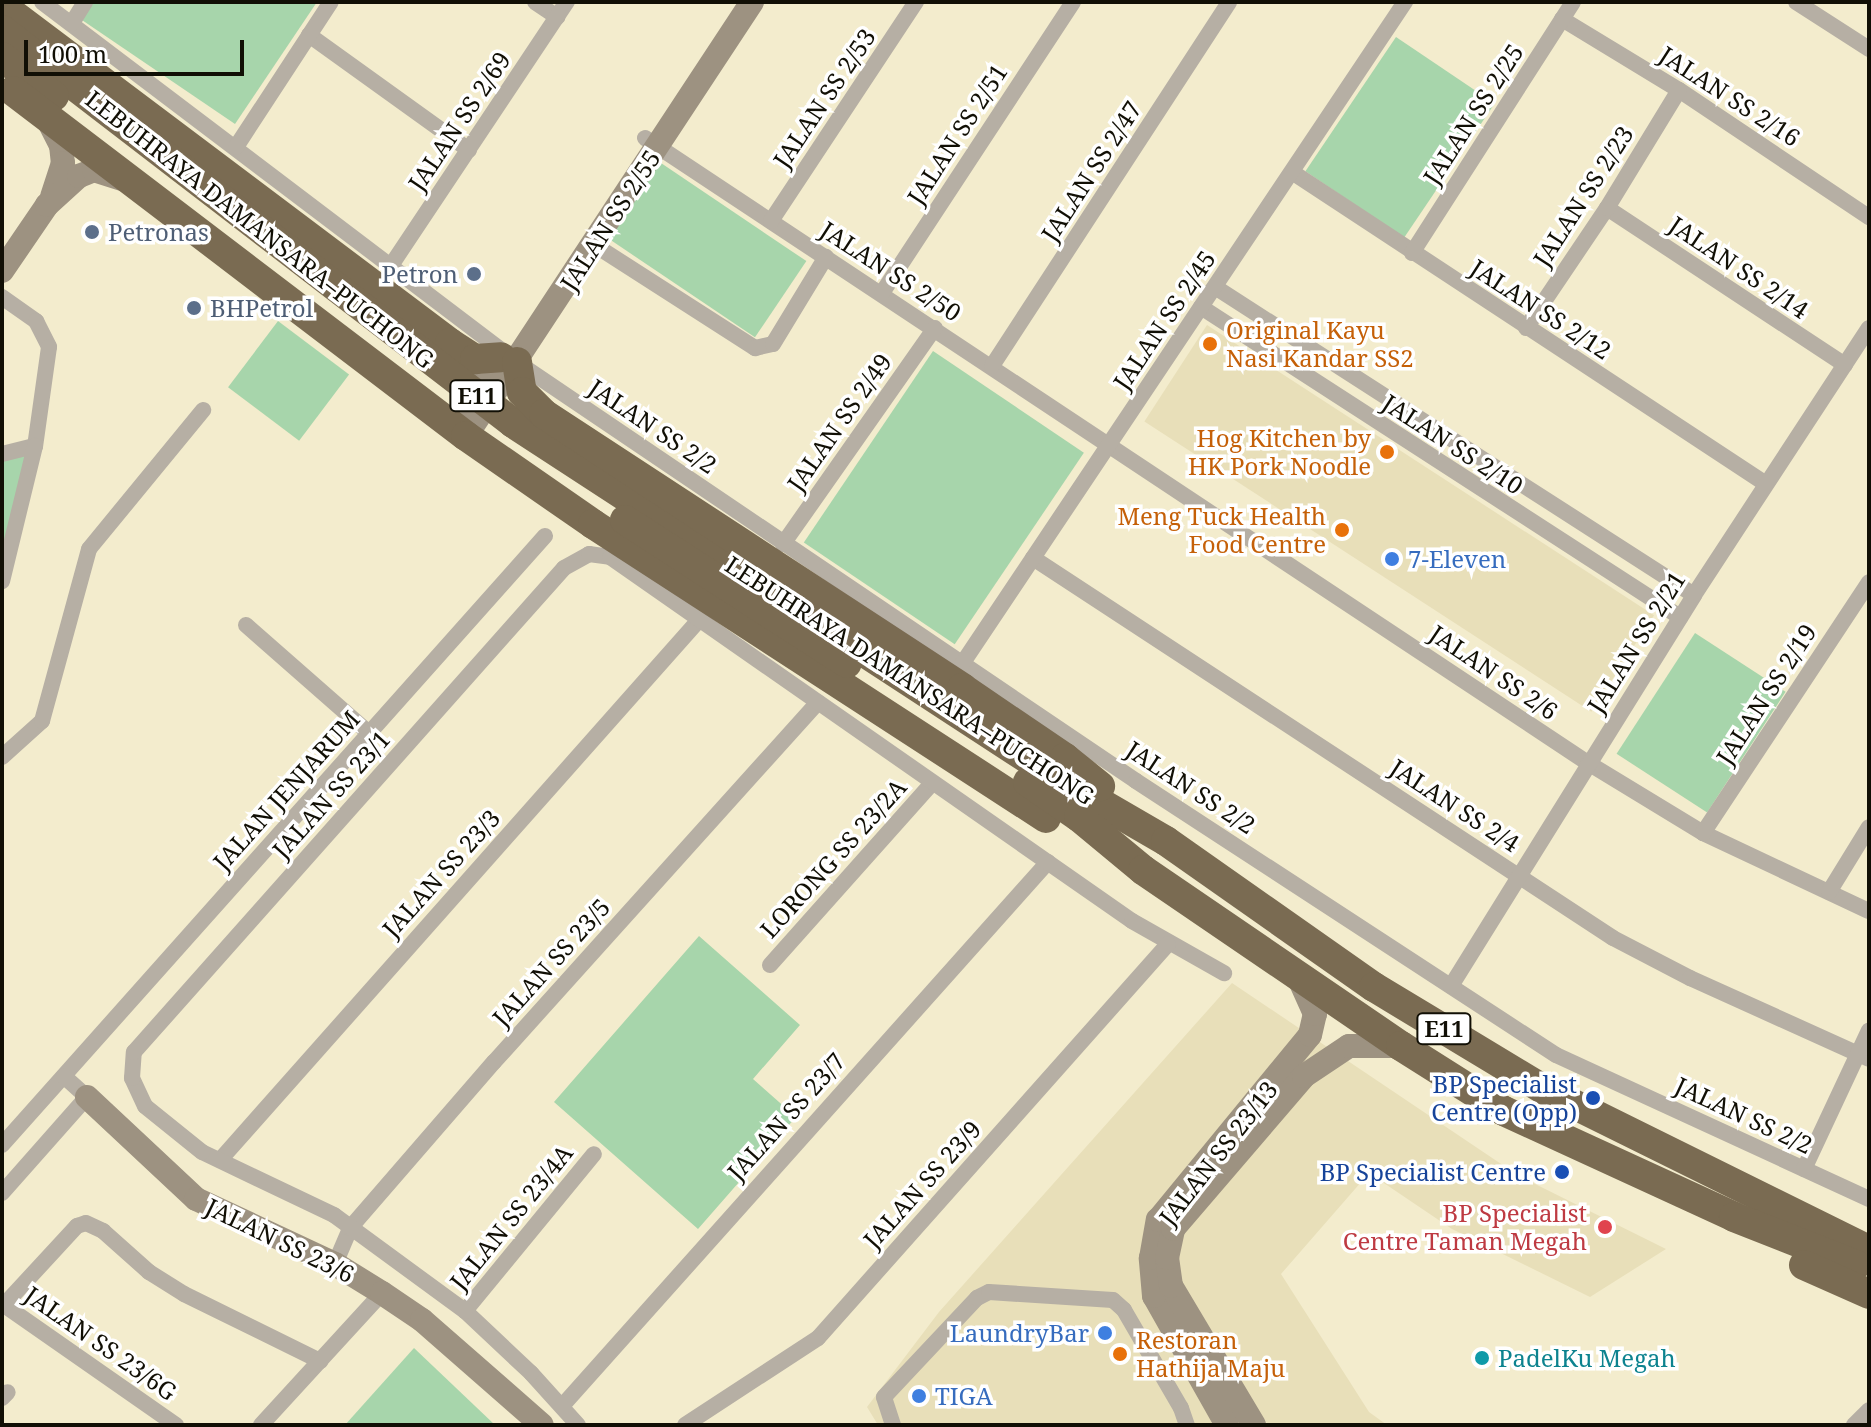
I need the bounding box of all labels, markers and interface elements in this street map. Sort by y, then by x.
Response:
street label: JALAN SS 2/53 [767,23,881,173]
scale bar [28,24,248,74]
text: 100 m [38,37,107,70]
street label: JALAN SS 2/25 [1417,38,1529,190]
street label: JALAN SS 2/16 [1654,40,1806,152]
street label: JALAN SS 2/69 [402,46,516,196]
street label: JALAN SS 2/51 [901,58,1013,210]
street label: LEBUHRAYA DAMANSARA–PUCHONG [80,84,440,374]
street label: JALAN SS 2/47 [1035,95,1147,247]
street label: JALAN SS 2/23 [1527,120,1639,272]
street label: JALAN SS 2/55 [554,144,666,296]
street label: JALAN SS 2/14 [1664,210,1814,324]
street label: JALAN SS 2/50 [815,215,967,327]
place label: Petronas [108,218,209,246]
marker: Petronas [83,223,101,241]
street label: JALAN SS 2/45 [1107,245,1221,395]
street label: JALAN SS 2/12 [1465,253,1617,365]
place label: Petron [382,260,458,288]
marker: Petron [465,265,483,283]
place label: BHPetrol [210,294,313,322]
marker: BHPetrol [185,299,203,317]
place label: Original Kayu Nasi Kandar SS2 [1226,316,1414,372]
marker: Original Kayu Nasi Kandar SS2 [1201,335,1219,353]
street label: JALAN SS 2/49 [781,348,897,496]
street label: JALAN SS 2/2 [584,373,722,479]
road number: E11 [449,378,505,414]
street label: JALAN SS 2/10 [1377,388,1529,500]
place label: Hog Kitchen by HK Pork Noodle [1188,424,1371,480]
marker: Hog Kitchen by HK Pork Noodle [1378,443,1396,461]
place label: Meng Tuck Health Food Centre [1117,502,1326,558]
marker: Meng Tuck Health Food Centre [1333,521,1351,539]
place label: 7-Eleven [1408,545,1506,573]
street label: LEBUHRAYA DAMANSARA–PUCHONG [720,550,1100,810]
marker: 7-Eleven [1383,550,1401,568]
street label: JALAN SS 2/21 [1581,566,1691,718]
street label: JALAN SS 2/19 [1710,618,1822,770]
street label: JALAN SS 2/6 [1425,619,1563,725]
street label: JALAN JENJARUM [207,704,365,876]
street label: JALAN SS 23/1 [266,724,396,864]
street label: JALAN SS 2/2 [1121,735,1261,839]
street label: JALAN SS 2/4 [1385,753,1525,857]
street label: LORONG SS 23/2A [754,773,912,943]
street label: JALAN SS 23/3 [376,803,506,943]
street label: JALAN SS 23/5 [486,892,616,1032]
road number: E11 [1416,1011,1472,1047]
street label: JALAN SS 23/7 [721,1046,851,1186]
place label: BP Specialist Centre (Opp) [1431,1070,1577,1126]
street label: JALAN SS 2/2 [1671,1071,1817,1159]
street label: JALAN SS 23/13 [1153,1075,1283,1231]
marker: BP Specialist Centre (Opp) [1584,1089,1602,1107]
street label: JALAN SS 23/9 [857,1114,987,1254]
street label: JALAN SS 23/4A [444,1139,578,1295]
place label: BP Specialist Centre [1320,1158,1546,1186]
marker: BP Specialist Centre [1553,1163,1571,1181]
street label: JALAN SS 23/6 [201,1192,359,1288]
place label: BP Specialist Centre Taman Megah [1343,1199,1587,1255]
marker: BP Specialist Centre Taman Megah [1594,1216,1616,1238]
street label: JALAN SS 23/6G [20,1280,182,1406]
place label: LaundryBar [950,1319,1089,1347]
marker: LaundryBar [1096,1324,1114,1342]
place label: Restoran Hathija Maju [1136,1326,1285,1382]
place label: PadelKu Megah [1498,1344,1676,1372]
marker: Restoran Hathija Maju [1111,1345,1129,1363]
marker: PadelKu Megah [1473,1349,1491,1367]
place label: TIGA [935,1382,993,1410]
marker: TIGA [910,1387,928,1405]

